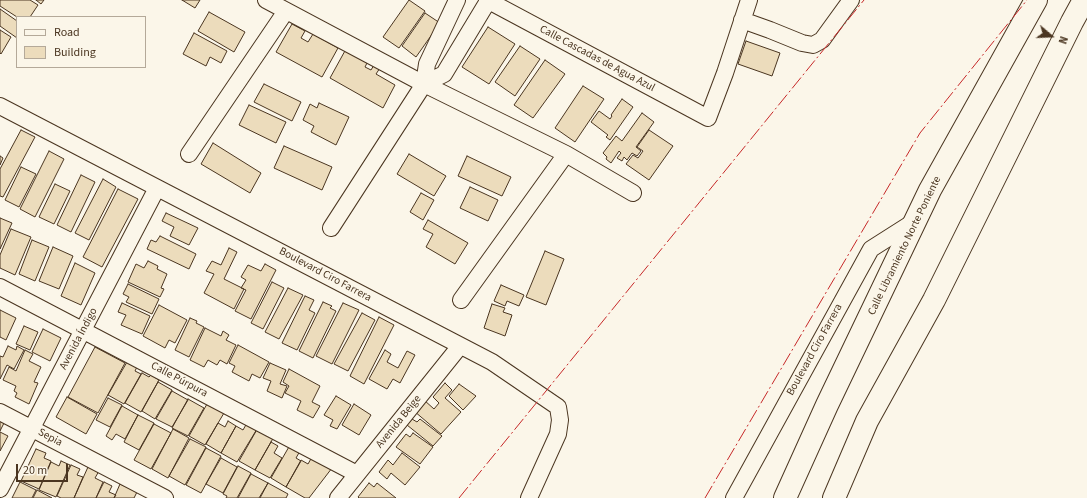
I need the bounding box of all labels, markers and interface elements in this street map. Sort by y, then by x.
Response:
legend [16,16,146,68]
north arrow [1031,16,1071,56]
street label: Calle Cascadas de Agua Azul [537,23,657,95]
text: Road [54,24,80,41]
text: N [1055,34,1071,46]
text: Building [54,44,96,61]
street label: Calle Libramiento Norte Poniente [866,175,944,317]
street label: Boulevard Ciro Farrera [277,245,373,305]
street label: Boulevard Ciro Farrera [784,302,846,398]
street label: Avenida Índigo [57,306,101,372]
street label: Calle Púrpura [148,360,210,400]
street label: Avenida Beige [374,393,424,451]
street label: Sepia [36,426,64,450]
scale bar [18,456,70,482]
text: 20 m [23,462,47,479]

